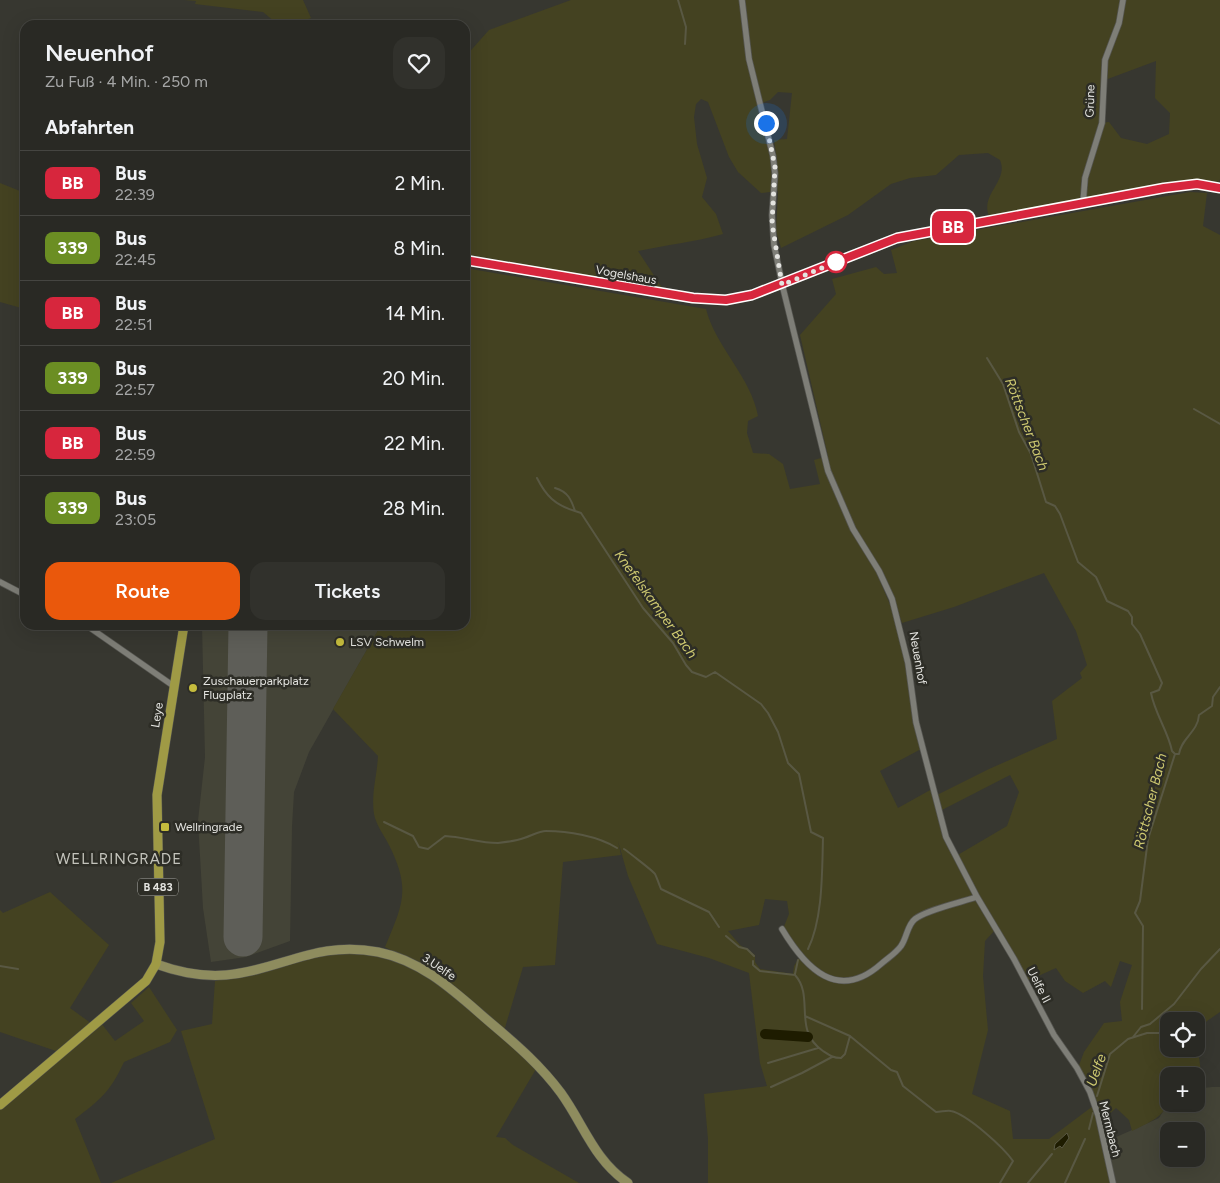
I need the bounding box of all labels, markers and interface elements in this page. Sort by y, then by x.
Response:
button: heart [393,37,445,89]
text: Neuenhof [45,38,154,67]
text: Zu Fuß · 4 Min. · 250 m [45,72,208,91]
street label: Grüne [1082,84,1098,118]
your location [754,111,779,136]
text: Abfahrten [45,116,134,139]
text: Bus [115,162,146,185]
text: BB [61,172,84,194]
text: 2 Min. [395,172,445,195]
text: 22:39 [115,185,155,204]
line badge: BB [930,211,976,243]
text: BB [942,216,964,238]
text: Bus [115,227,146,250]
text: 339 [57,237,88,259]
text: 8 Min. [394,237,445,260]
text: 22:45 [115,250,156,269]
unlabelled marker [825,251,847,273]
street label: Vogelshaus [594,263,658,287]
text: Bus [115,292,146,315]
text: BB [61,302,84,324]
text: 14 Min. [386,302,445,325]
text: 22:51 [115,315,153,334]
text: Bus [115,357,146,380]
text: 339 [57,367,88,389]
text: 20 Min. [382,367,445,390]
water label: Röttscher Bach [1001,375,1052,473]
text: 22:57 [115,380,155,399]
text: Bus [115,422,146,445]
text: BB [61,432,84,454]
text: 22 Min. [384,432,445,455]
text: 22:59 [115,445,155,464]
text: Bus [115,487,146,510]
text: 339 [57,497,88,519]
text: 28 Min. [383,497,445,520]
text: 23:05 [115,510,156,529]
water label: Knefelskamper Bach [611,547,701,662]
button: Route [45,562,240,620]
button: Tickets [250,562,445,620]
street label: Neuenhof [906,630,930,686]
place label: LSV Schwelm [350,635,424,649]
marker: LSV Schwelm [334,636,346,648]
place label: Zuschauerparkplatz Flugplatz [203,674,309,702]
marker: Zuschauerparkplatz Flugplatz [187,682,199,694]
street label: Leye [148,701,166,729]
water label: Röttscher Bach [1130,751,1171,851]
place label: Wellringrade [175,820,243,834]
marker: Wellringrade [159,821,171,833]
district label: WELLRINGRADE [56,850,182,868]
road number: B 483 [138,879,178,896]
street label: 3.Uelfe [419,951,459,984]
street label: Uelfe II [1024,965,1054,1005]
map controls [1160,1012,1205,1167]
button: locate [1160,1012,1205,1057]
water label: Uelfe [1083,1051,1110,1089]
button: + [1160,1067,1205,1112]
street label: Mermbach [1096,1100,1124,1159]
button: − [1160,1122,1205,1167]

